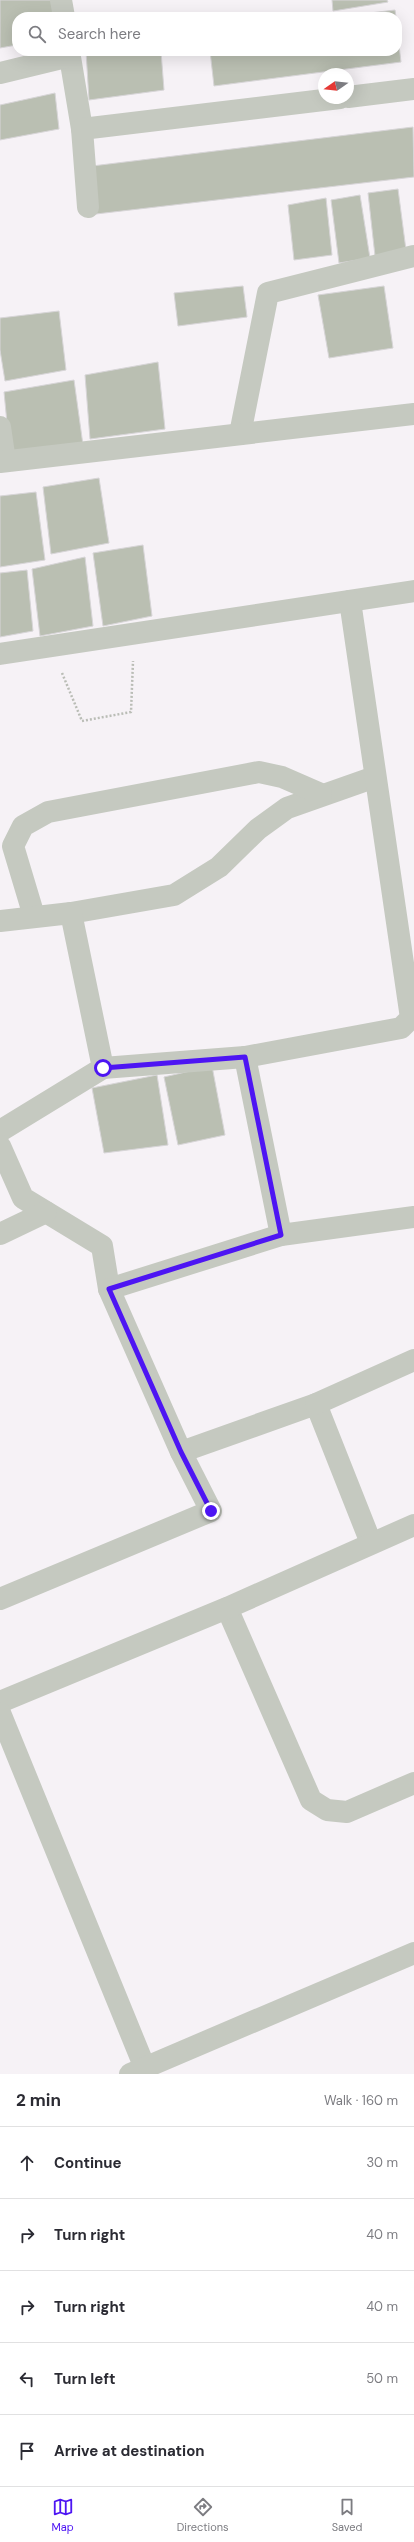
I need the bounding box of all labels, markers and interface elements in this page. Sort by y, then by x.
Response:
search box [12,12,402,56]
icon: search [26,23,48,45]
text: Search here [58,24,141,44]
north arrow [318,68,354,104]
route start [94,1059,112,1077]
route end [202,1502,220,1520]
text: 2 min [16,2089,61,2111]
text: Walk · 160 m [324,2092,398,2109]
icon: ahead [16,2152,38,2174]
text: Continue [54,2153,122,2173]
text: 30 m [366,2154,398,2171]
icon: right [16,2224,38,2246]
text: Turn right [54,2225,125,2245]
text: 40 m [366,2226,398,2243]
icon: right [16,2296,38,2318]
text: Turn right [54,2297,125,2317]
text: 40 m [366,2298,398,2315]
icon: left [16,2368,38,2390]
text: Turn left [54,2369,115,2389]
text: 50 m [366,2370,398,2387]
icon: arrive [16,2440,38,2462]
text: Arrive at destination [54,2441,205,2461]
tab: Map [52,2496,74,2534]
tab: Directions [177,2496,229,2534]
tab: Saved [332,2496,362,2534]

